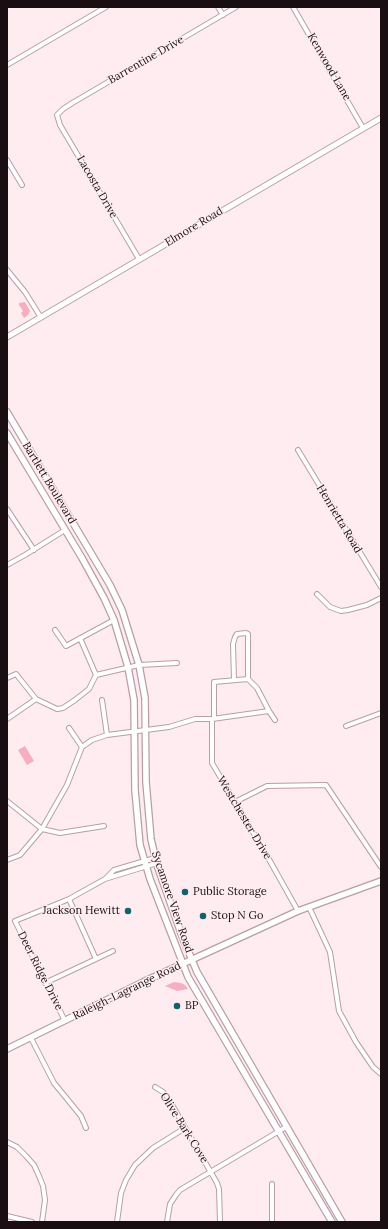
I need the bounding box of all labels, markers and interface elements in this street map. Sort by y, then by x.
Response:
street label: Kenwood Lane [304,31,354,103]
street label: Barrentine Drive [106,33,186,87]
street label: Lacosta Drive [74,153,120,221]
street label: Elmore Road [163,205,225,249]
street label: Bartlett Boulevard [19,440,79,526]
street label: Henrietta Road [313,482,365,556]
street label: Westchester Drive [214,774,274,862]
street label: Sycamore View Road [148,850,196,954]
place label: Public Storage [193,885,267,899]
marker: Public Storage [180,887,190,897]
place label: Jackson Hewitt [43,904,120,918]
marker: Jackson Hewitt [123,906,133,916]
place label: Stop N Go [211,909,263,923]
marker: Stop N Go [198,911,208,921]
street label: Deer Ridge Drive [14,929,66,1013]
street label: Raleigh-Lagrange Road [71,959,183,1023]
place label: BP [185,999,198,1013]
marker: BP [172,1001,182,1011]
street label: Olive Bark Cove [157,1090,211,1166]

